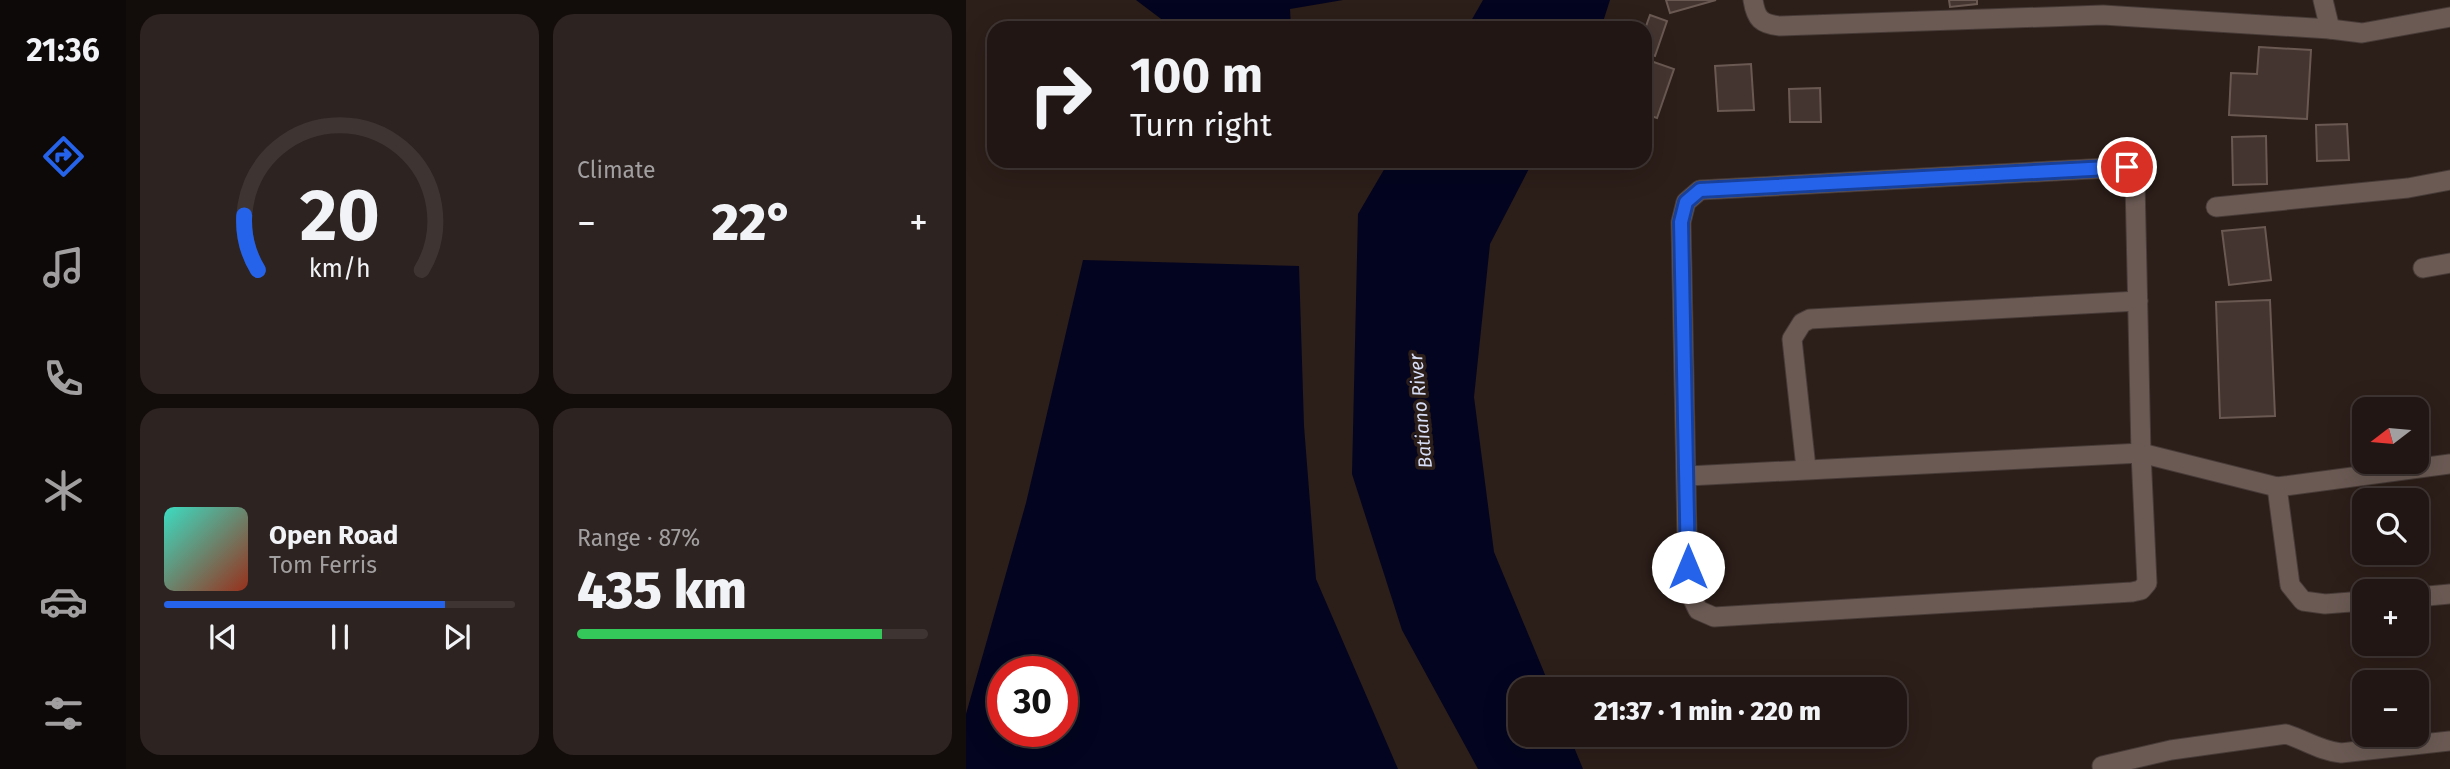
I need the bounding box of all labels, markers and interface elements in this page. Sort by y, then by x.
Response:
text: 21:36 [26,31,100,69]
text: 100 m [1130,46,1263,105]
icon: right [1015,49,1106,140]
text: Turn right [1130,106,1272,144]
icon: directions [39,132,88,181]
pin [2097,137,2157,197]
icon: arrive [2108,148,2146,186]
text: Climate [577,156,656,184]
text: 20 [299,172,380,259]
text: 22° [712,191,793,254]
text: − [577,200,596,246]
text: + [909,200,928,246]
icon: music [39,243,88,292]
text: km/h [309,254,370,284]
water label: Batiano River [1404,352,1437,469]
icon: phone [39,354,88,403]
north arrow [2352,397,2429,474]
map controls [2352,397,2429,747]
icon: climate [39,466,88,515]
button: search [2352,488,2429,565]
text: Open Road [269,520,398,551]
text: Range · 87% [577,524,700,552]
position arrow [1651,530,1725,604]
text: Tom Ferris [269,551,377,579]
text: 435 km [577,559,747,622]
icon: car [39,577,88,626]
button: + [2352,579,2429,656]
icon: previous [204,618,242,656]
icon: pause [321,618,359,656]
icon: next [438,618,476,656]
speed limit sign: 30 [987,656,1078,747]
button: − [2352,670,2429,747]
icon: filters [39,689,88,738]
text: 21:37 · 1 min · 220 m [1594,696,1821,727]

